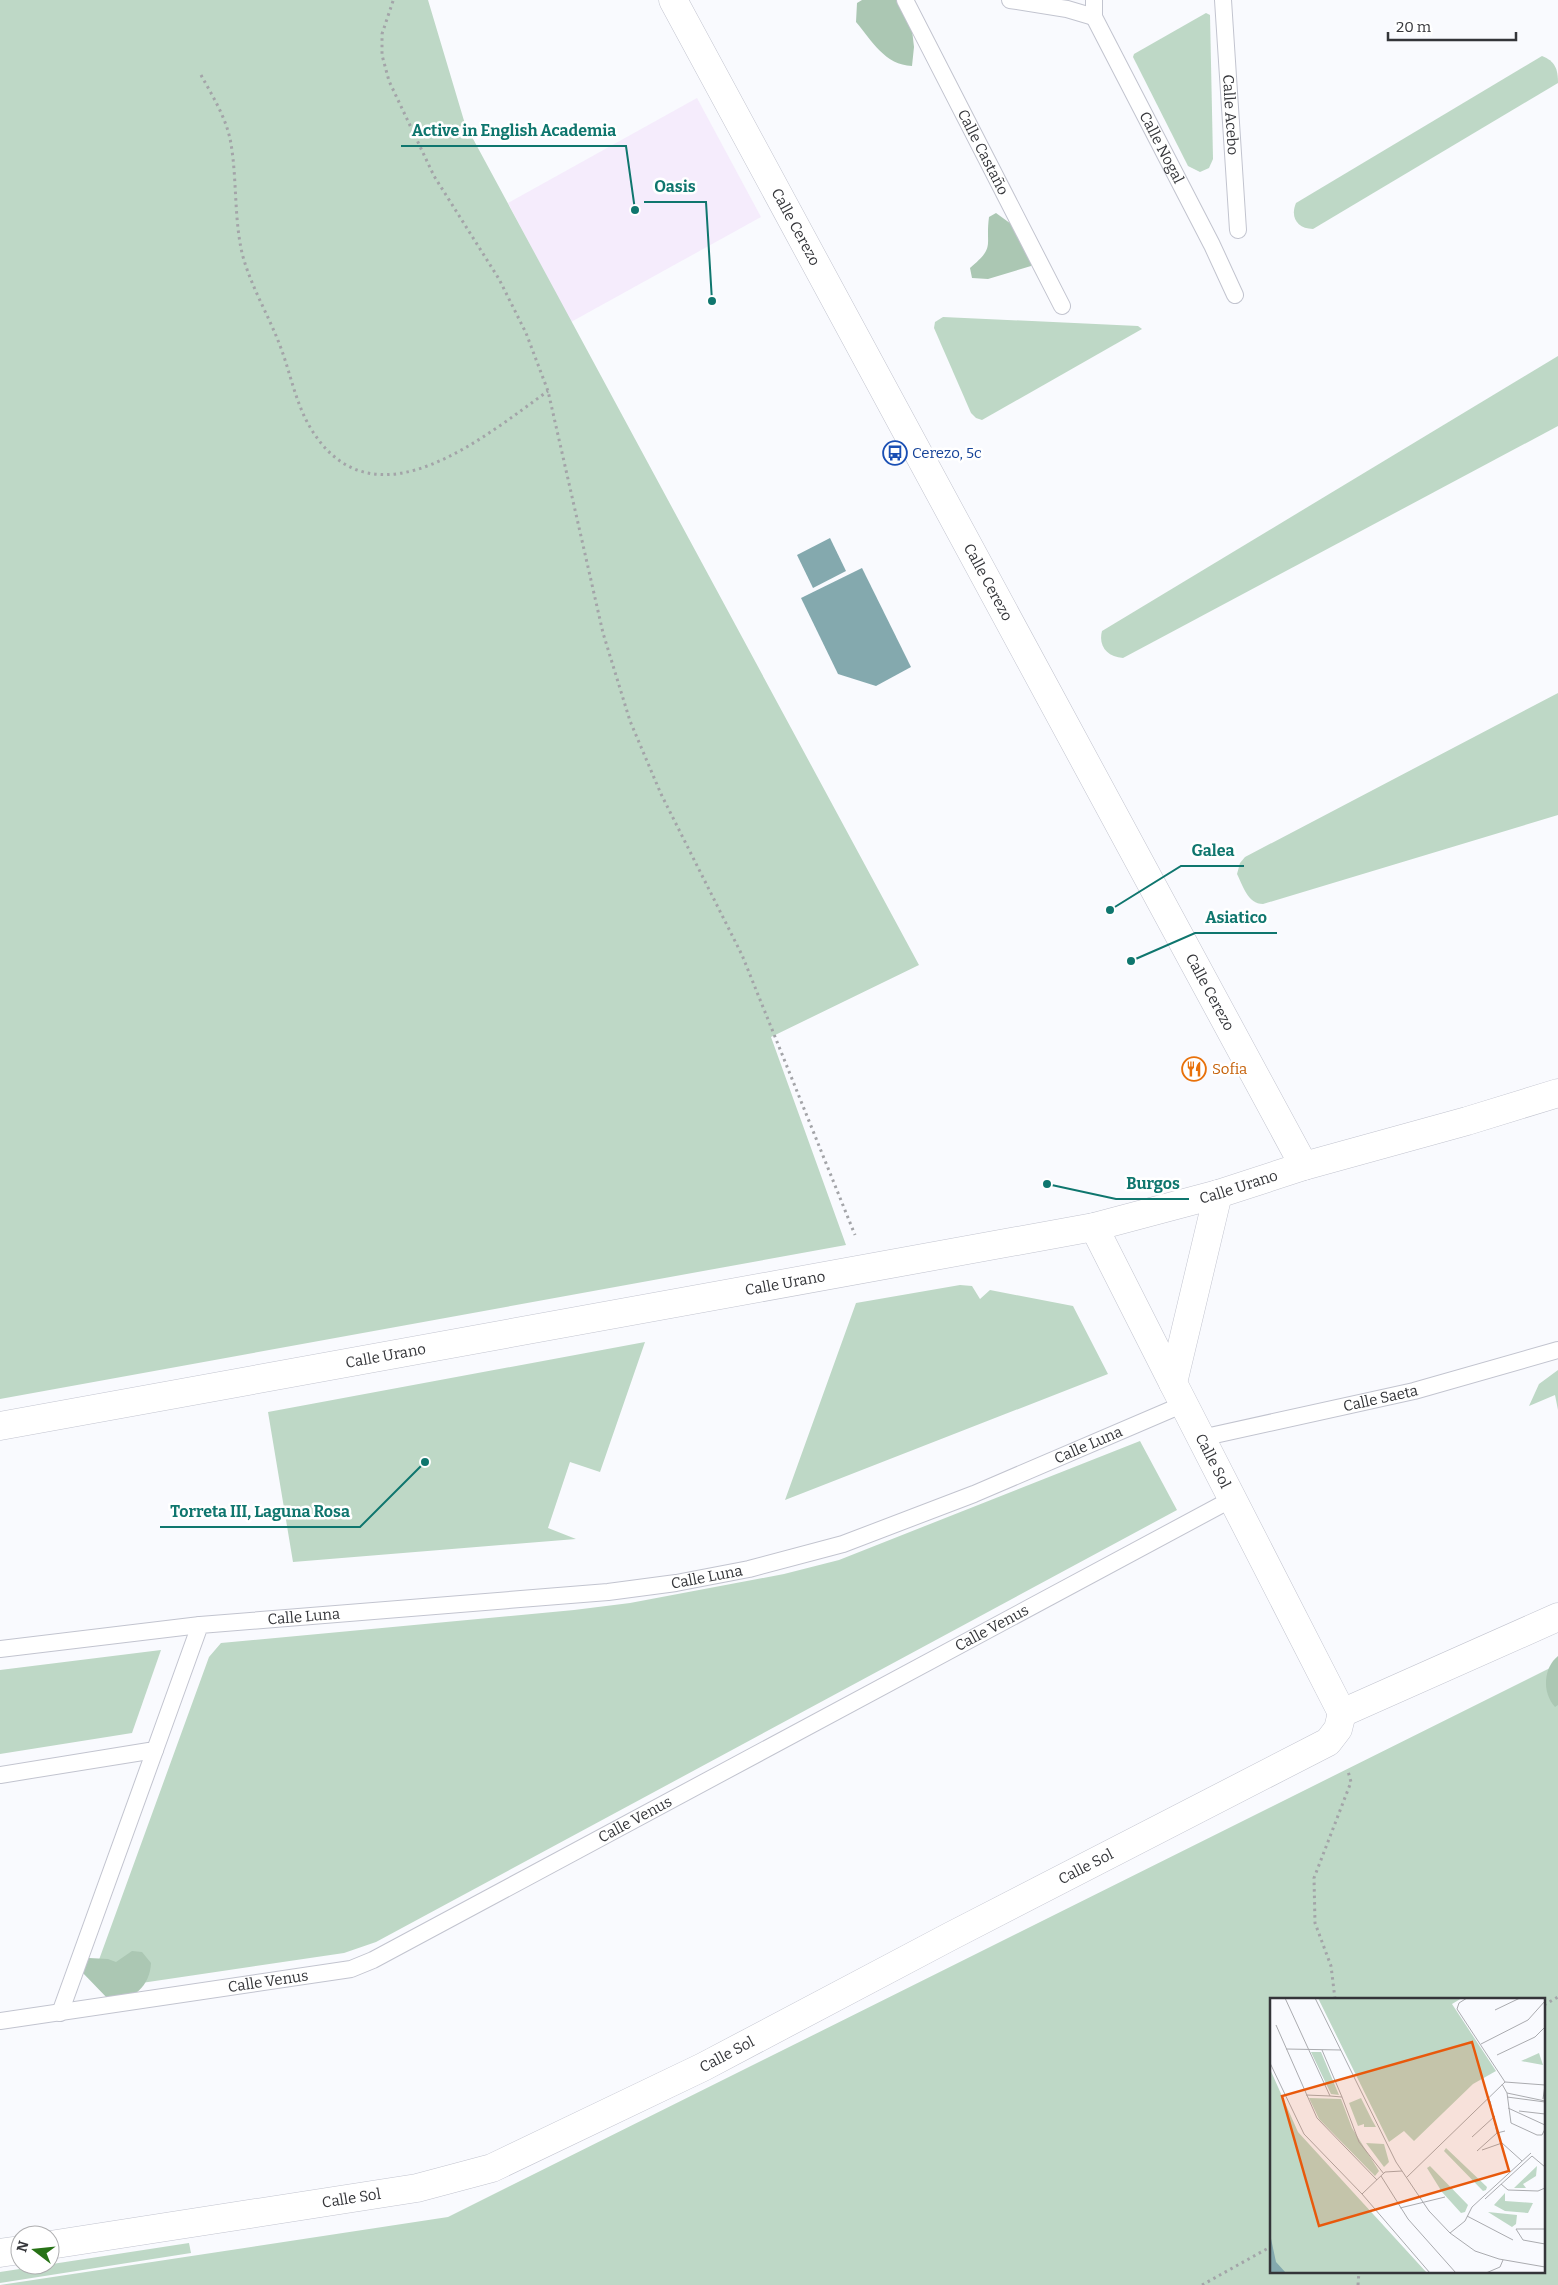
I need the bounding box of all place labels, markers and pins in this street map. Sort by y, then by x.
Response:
callout: Active in English Academia [401,115,626,146]
callout: Oasis [644,171,706,202]
bus stop icon: Cerezo, 5c [882,440,908,466]
place label: Cerezo, 5c [912,444,982,462]
callout: Galea [1181,835,1244,866]
callout: Asiatico [1195,902,1277,933]
restaurant icon: Sofia [1181,1056,1207,1082]
place label: Sofia [1212,1060,1247,1078]
callout: Burgos [1116,1168,1189,1199]
callout: Torreta III, Laguna Rosa [160,1496,360,1527]

